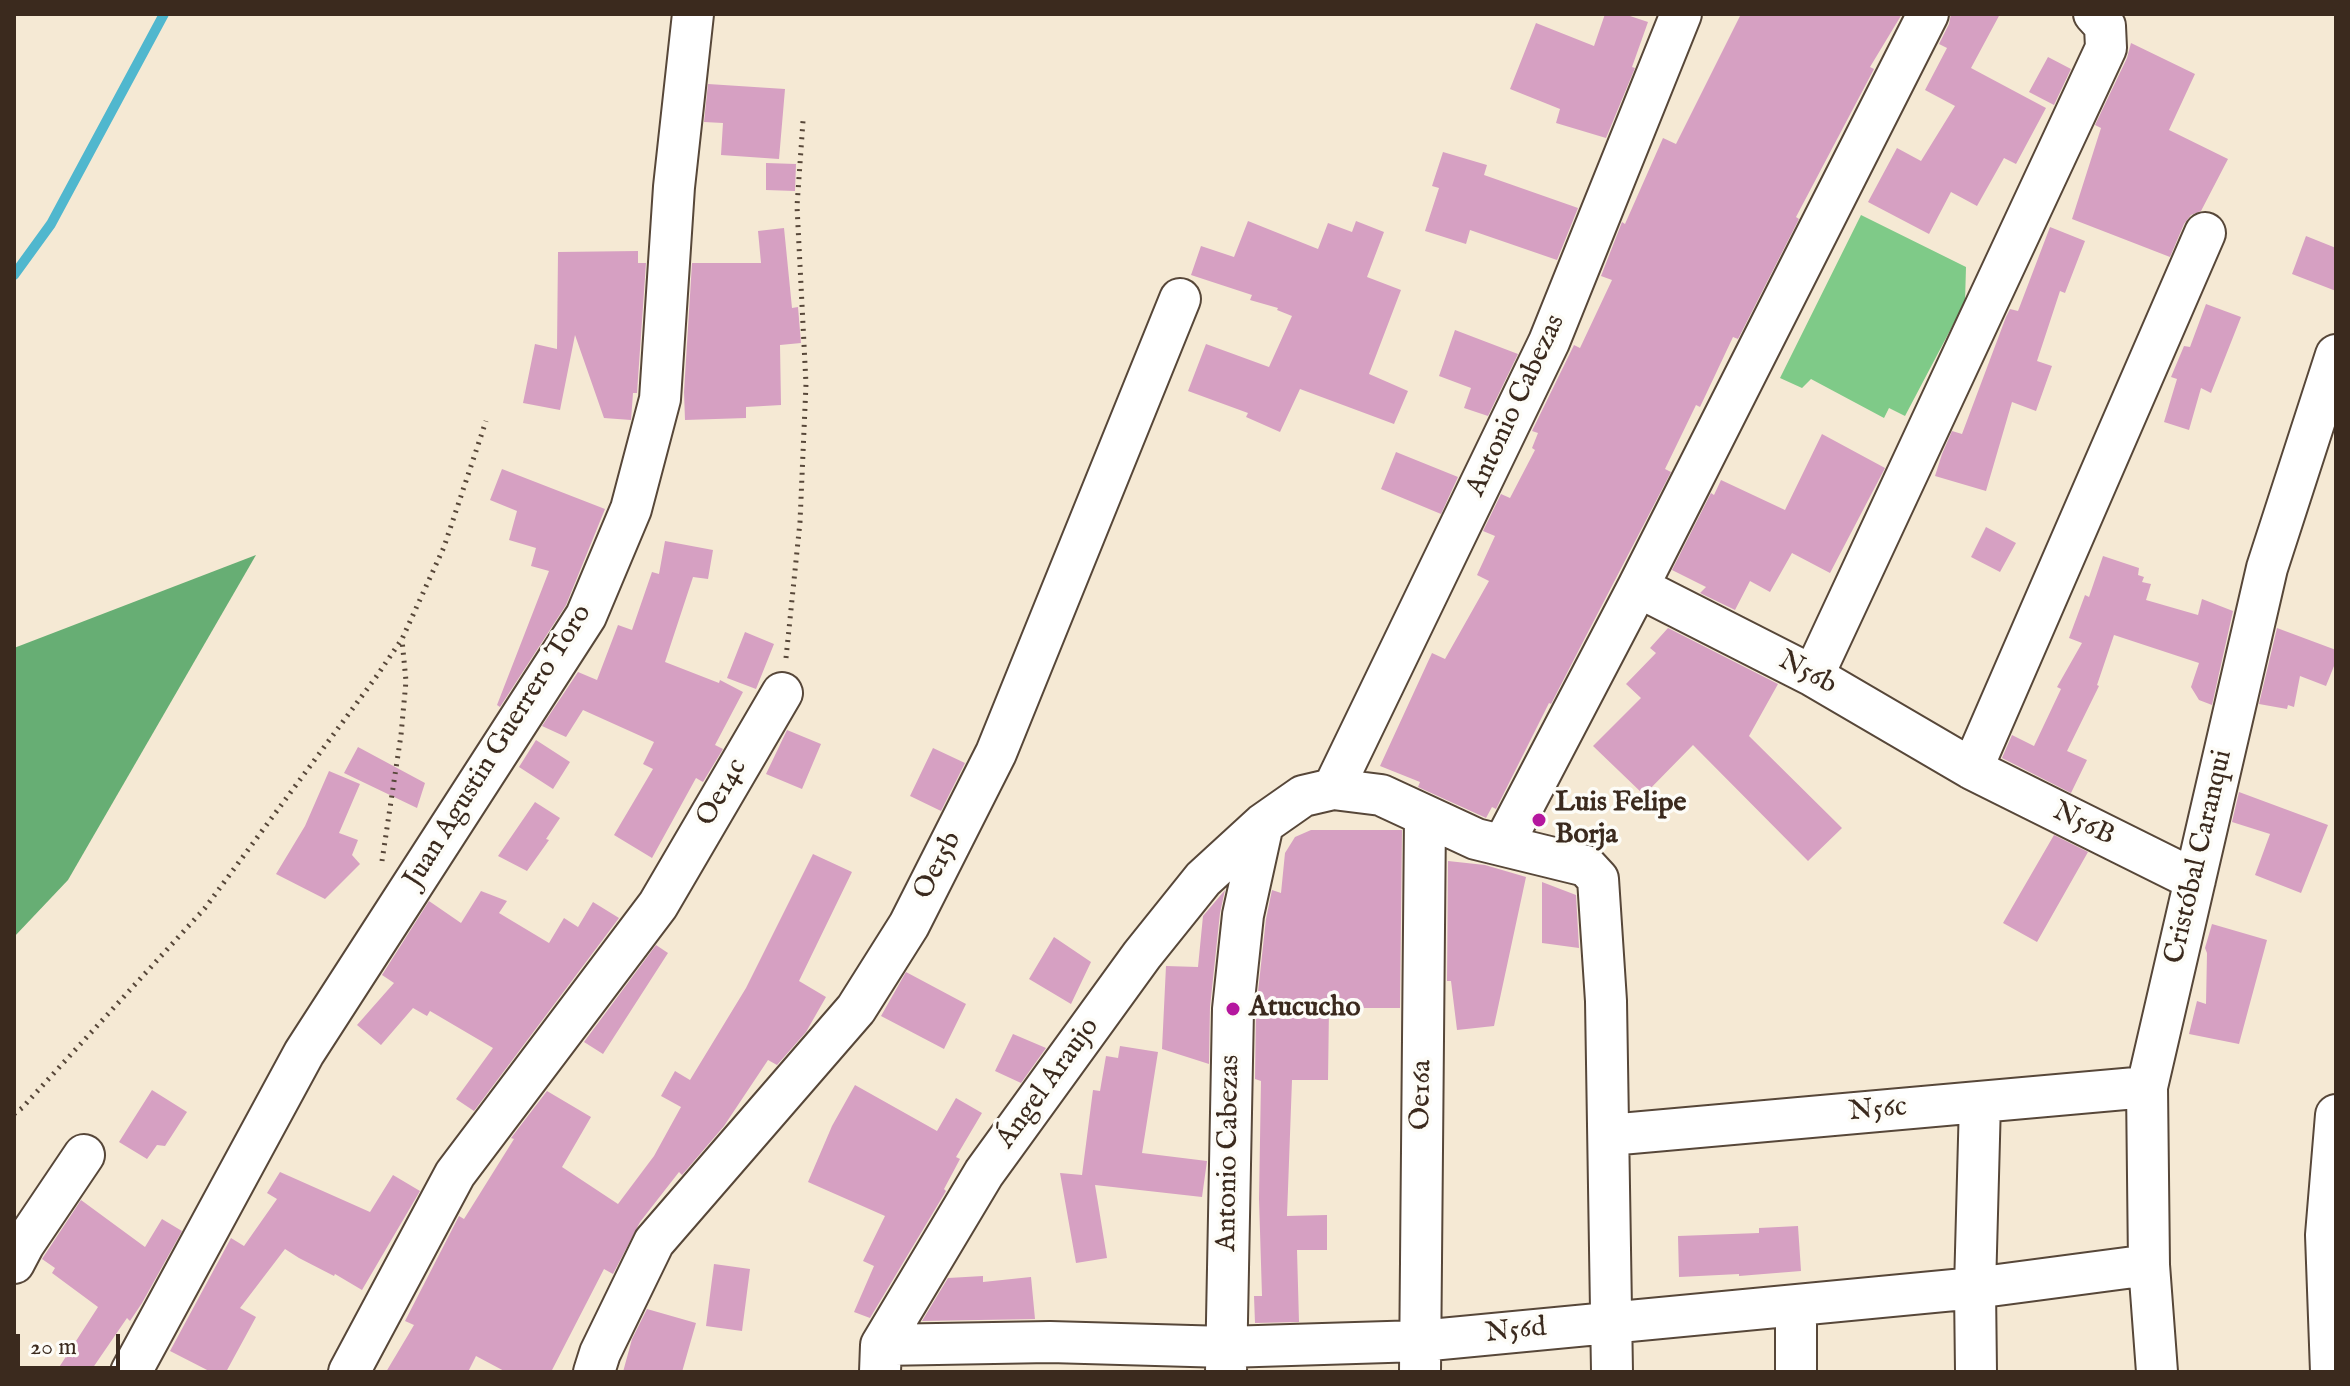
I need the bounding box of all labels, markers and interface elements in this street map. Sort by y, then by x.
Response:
street label: Antonio Cabezas [1460,310,1574,502]
street label: Juan Agustin Guerrero Toro [398,599,600,895]
street label: N56b [1772,645,1842,703]
street label: Cristóbal Caranqui [2159,747,2241,967]
street label: Oe14c [690,753,756,833]
place label: Luis Felipe Borja [1555,787,1686,853]
street label: N56B [2047,796,2119,854]
marker: Luis Felipe Borja [1530,811,1548,829]
street label: Oe15b [908,826,970,906]
place label: Atucucho [1249,992,1360,1026]
marker: Atucucho [1224,1000,1242,1018]
street label: Ángel Araujo [990,1012,1108,1156]
street label: Antonio Cabezas [1211,1054,1249,1252]
street label: Oe16a [1406,1060,1440,1130]
street label: N56c [1848,1092,1908,1130]
street label: N56d [1484,1312,1548,1352]
scale bar [20,1318,124,1368]
text: 20 m [30,1332,77,1363]

